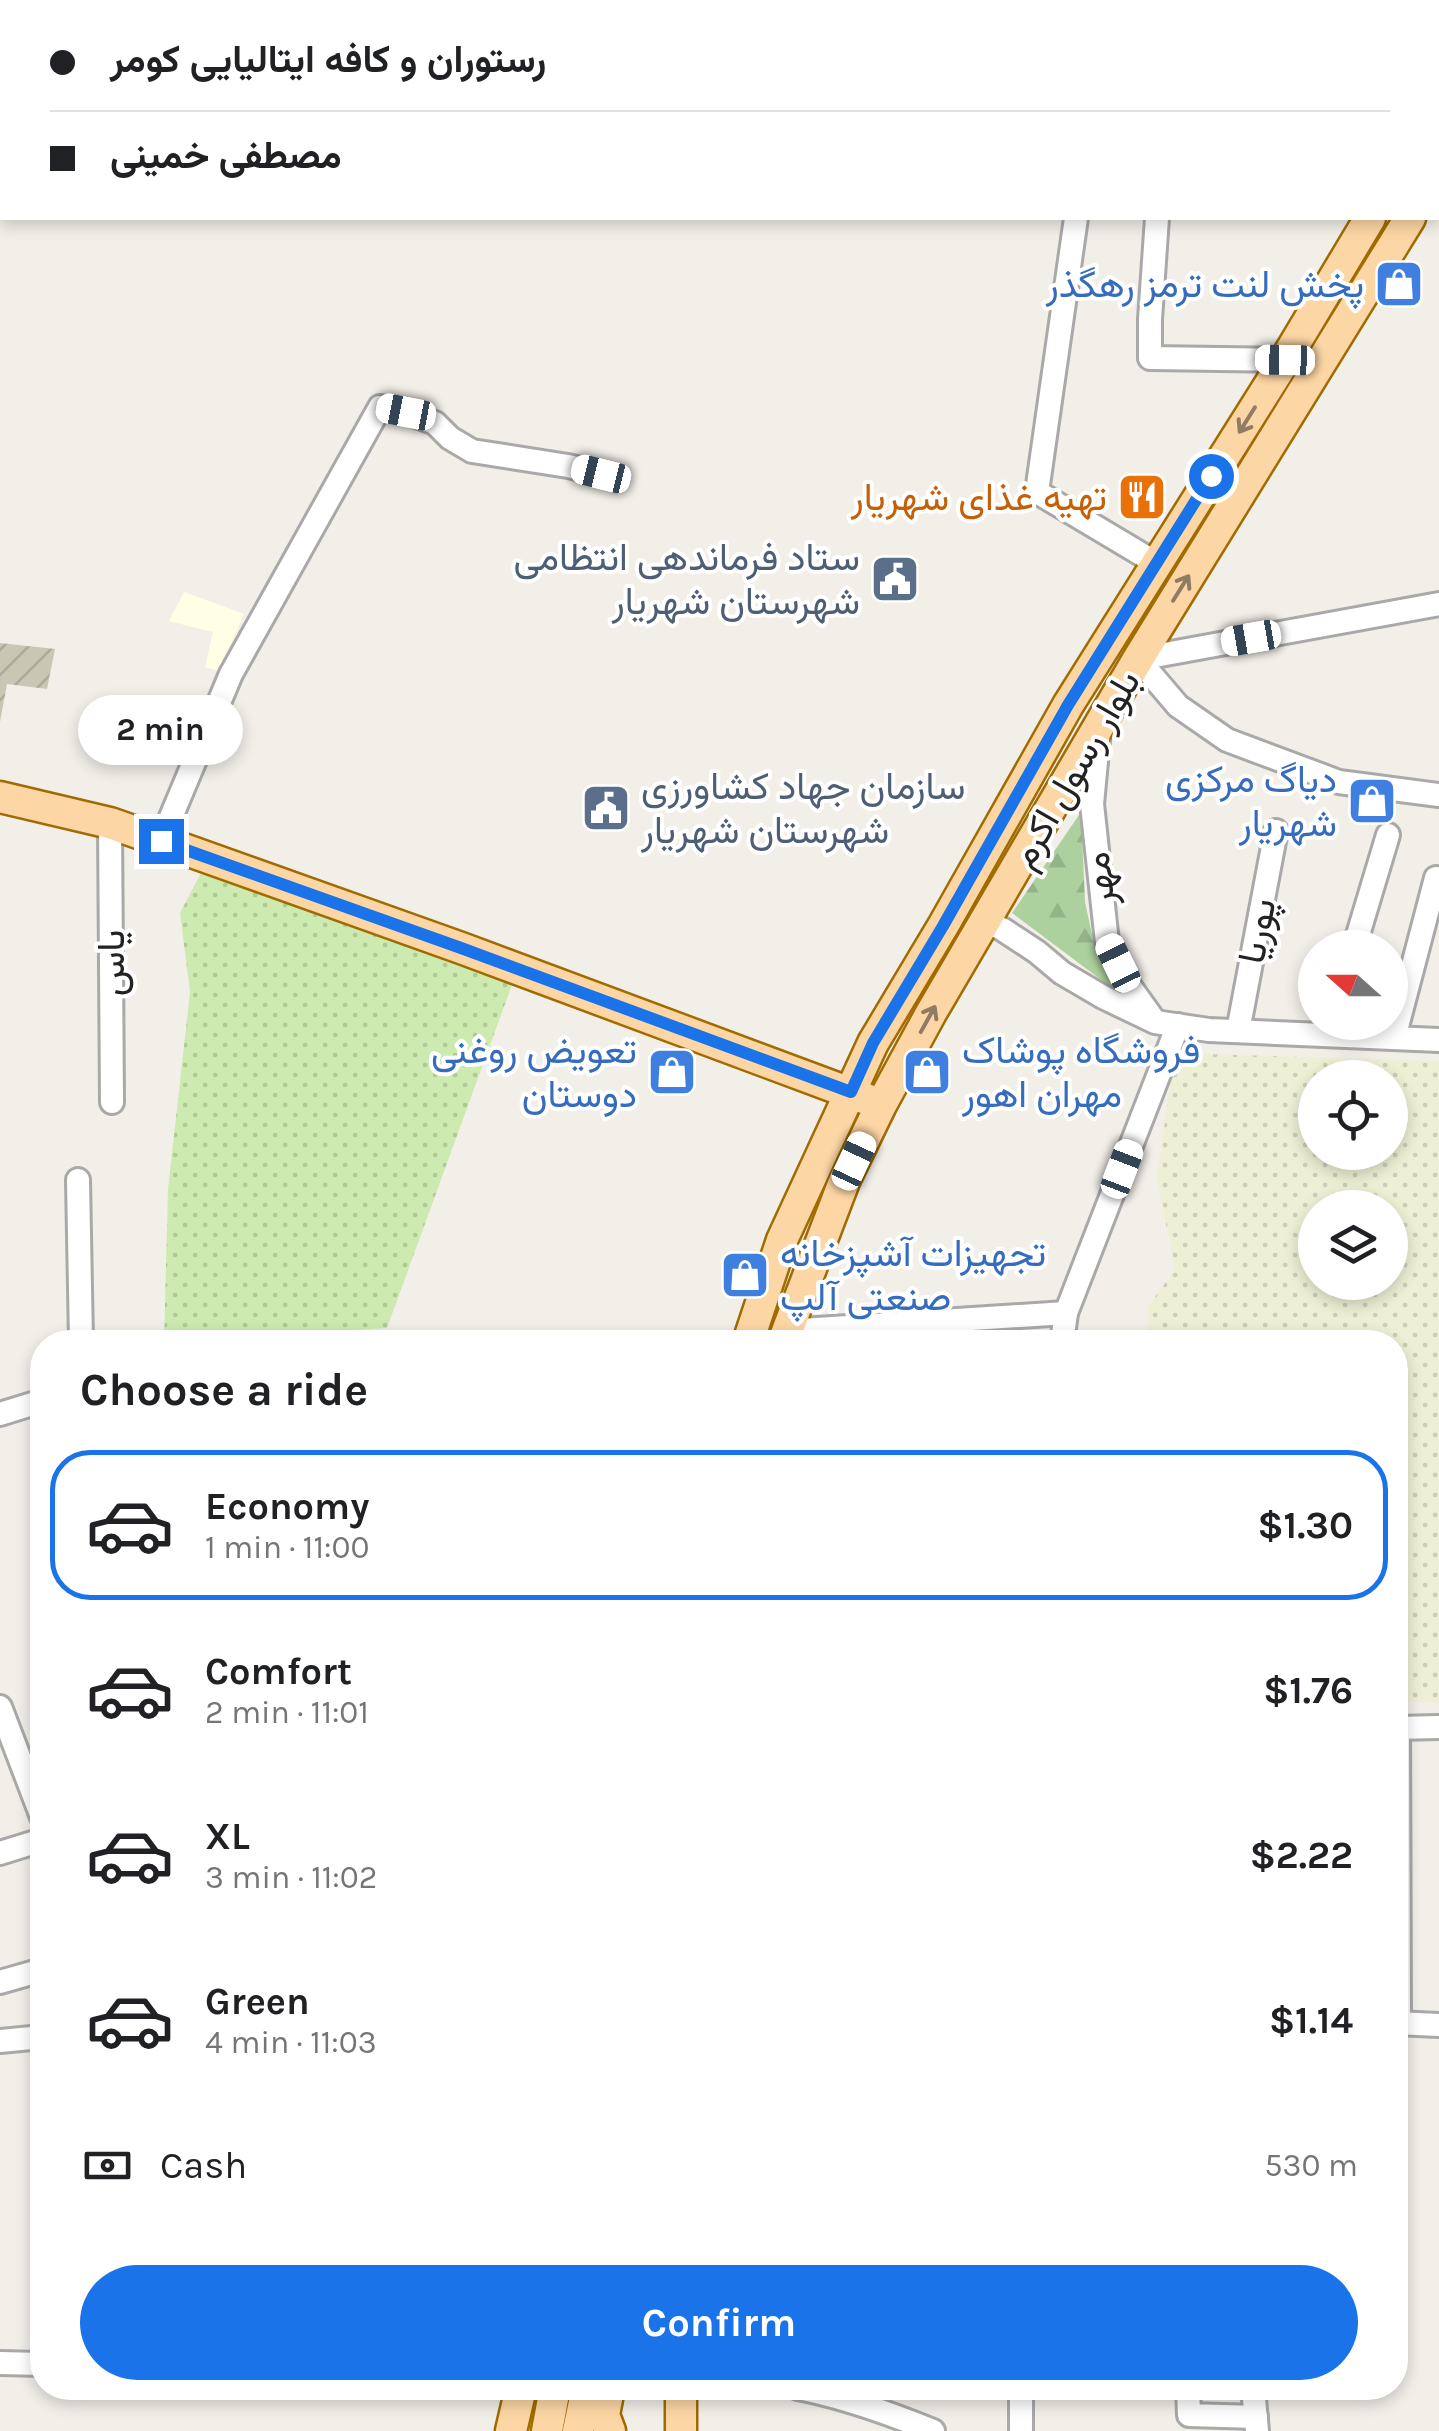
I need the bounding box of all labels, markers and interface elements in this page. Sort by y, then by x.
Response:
text: رستوران و کافه ایتالیایی کومر [110,37,546,82]
text: مصطفی خمینی [110,133,342,178]
shop icon: پخش لنت ترمز رهگذر [1373,258,1425,310]
place label: پخش لنت ترمز رهگذر [1045,262,1364,310]
car [1255,344,1315,376]
car [374,392,438,432]
one-way arrow [1236,405,1257,434]
car [568,452,634,496]
route start [1189,454,1234,499]
restaurant icon: تهیه غذای شهریار [1116,471,1168,523]
place label: تهیه غذای شهریار [850,475,1107,520]
place label: ستاد فرماندهی انتظامی شهرستان شهریار [513,535,860,624]
public building icon: ستاد فرماندهی انتظامی شهرستان شهریار [869,553,921,605]
one-way arrow [1171,575,1192,603]
car [1219,618,1283,658]
street label: بلوار رسول اکرم [1000,662,1152,877]
callout: 2 min [79,696,244,766]
text: 2 min [116,711,205,748]
place label: دیاگ مرکزی شهریار [1165,757,1337,846]
place label: سازمان جهاد کشاورزی شهرستان شهریار [640,764,965,853]
shop icon: دیاگ مرکزی شهریار [1346,775,1398,827]
public building icon: سازمان جهاد کشاورزی شهرستان شهریار [580,782,632,834]
route end [139,819,184,864]
street label: مهر [1073,850,1125,909]
street label: پوریا [1229,895,1288,968]
car [1091,929,1145,997]
street label: یاس [89,930,134,996]
north arrow [1298,930,1408,1040]
map controls [1298,930,1408,1300]
one-way arrow [918,1006,938,1034]
place label: تعویض روغنی دوستان [431,1028,637,1117]
place label: فروشگاه پوشاک مهران اهور [961,1028,1200,1117]
shop icon: تعویض روغنی دوستان [646,1046,698,1098]
shop icon: فروشگاه پوشاک مهران اهور [901,1046,953,1098]
button: locate [1298,1060,1408,1170]
car [828,1127,880,1195]
car [1097,1136,1147,1202]
button: layers [1298,1190,1408,1300]
place label: تجهیزات آشپزخانه صنعتی آلپ [780,1231,1046,1323]
shop icon: تجهیزات آشپزخانه صنعتی آلپ [719,1249,771,1301]
text: Choose a ride [80,1364,368,1416]
icon: car [85,1480,175,1570]
text: Economy [205,1484,369,1529]
text: $1.30 [1257,1503,1353,1548]
text: 1 min · 11:00 [205,1529,369,1566]
icon: car [85,1645,175,1735]
text: Comfort [205,1649,352,1694]
text: $1.76 [1263,1668,1353,1713]
text: 2 min · 11:01 [205,1694,369,1731]
icon: car [85,1810,175,1900]
text: XL [205,1814,250,1859]
text: $2.22 [1250,1833,1353,1878]
text: 3 min · 11:02 [205,1859,377,1896]
icon: car [85,1975,175,2065]
text: Green [205,1979,310,2024]
text: $1.14 [1269,1998,1353,2043]
text: 4 min · 11:03 [205,2024,377,2061]
icon: cash [80,2138,135,2193]
text: Cash [160,2143,247,2188]
text: 530 m [1265,2147,1358,2184]
button: Confirm [80,2265,1358,2380]

